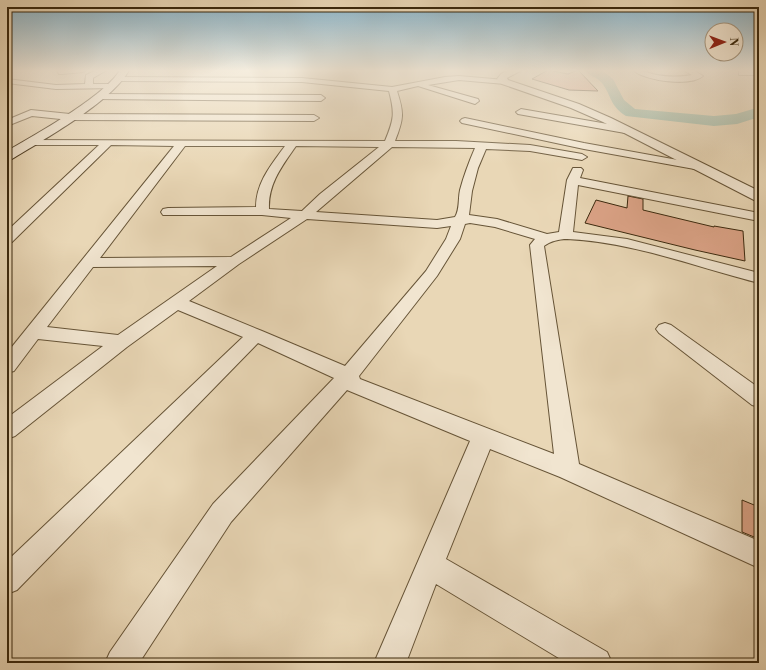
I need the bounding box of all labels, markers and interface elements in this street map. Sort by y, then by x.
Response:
north arrow [704,22,744,62]
text: N [726,37,740,47]

